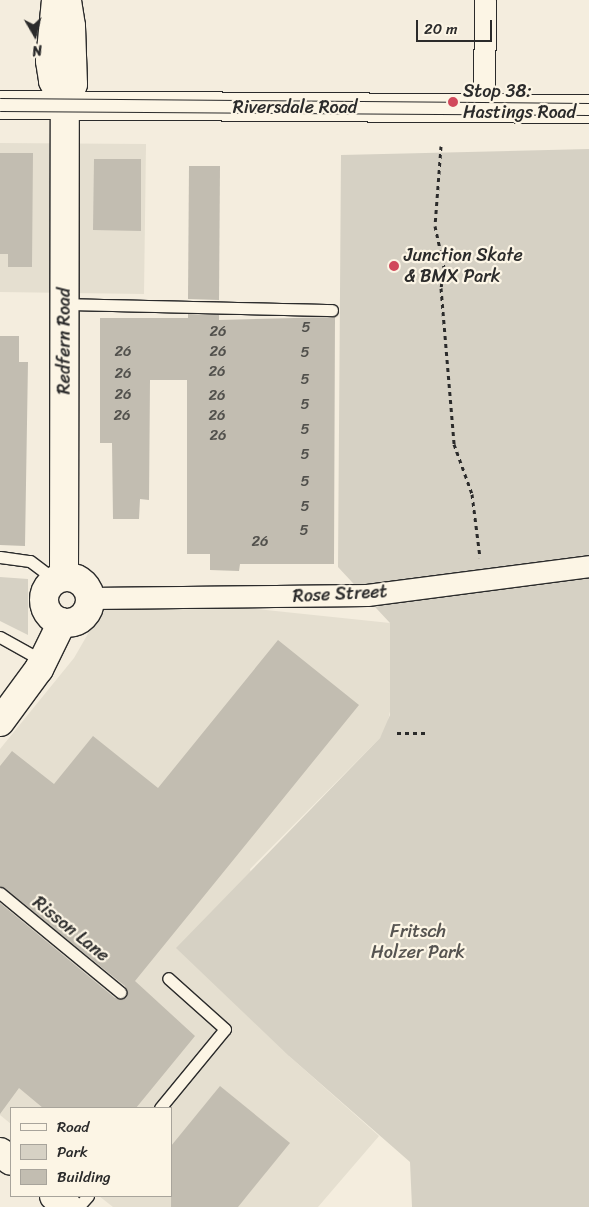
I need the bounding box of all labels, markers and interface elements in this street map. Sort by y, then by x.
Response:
north arrow [10,10,60,60]
scale bar [419,10,495,42]
text: 20 m [424,16,458,42]
text: N [31,37,44,63]
place label: Stop 38: Hastings Road [463,81,576,124]
street label: Riversdale Road [233,96,357,118]
marker: Stop 38: Hastings Road [447,96,459,108]
place label: Junction Skate & BMX Park [404,245,523,288]
marker: Junction Skate & BMX Park [388,260,400,272]
street label: Redfern Road [53,287,75,395]
house number: 5 [301,319,311,337]
house number: 26 [209,323,227,341]
house number: 26 [114,343,132,361]
house number: 26 [209,343,227,361]
house number: 5 [300,344,310,362]
house number: 26 [208,363,226,381]
house number: 26 [114,365,132,383]
house number: 5 [300,371,310,389]
house number: 26 [114,386,132,404]
house number: 26 [208,387,226,405]
house number: 5 [300,396,310,414]
house number: 26 [113,407,131,425]
house number: 26 [208,407,226,425]
house number: 5 [300,421,310,439]
house number: 26 [209,427,227,445]
house number: 5 [300,446,310,464]
house number: 5 [300,473,310,491]
house number: 5 [300,498,310,516]
house number: 5 [299,522,309,540]
house number: 26 [251,533,269,551]
street label: Rose Street [292,581,388,607]
street label: Risson Lane [28,892,114,966]
park label: Fritsch Holzer Park [371,921,465,964]
legend [10,1107,172,1197]
text: Road [57,1114,89,1140]
text: Park [57,1139,88,1165]
text: Building [57,1164,111,1190]

